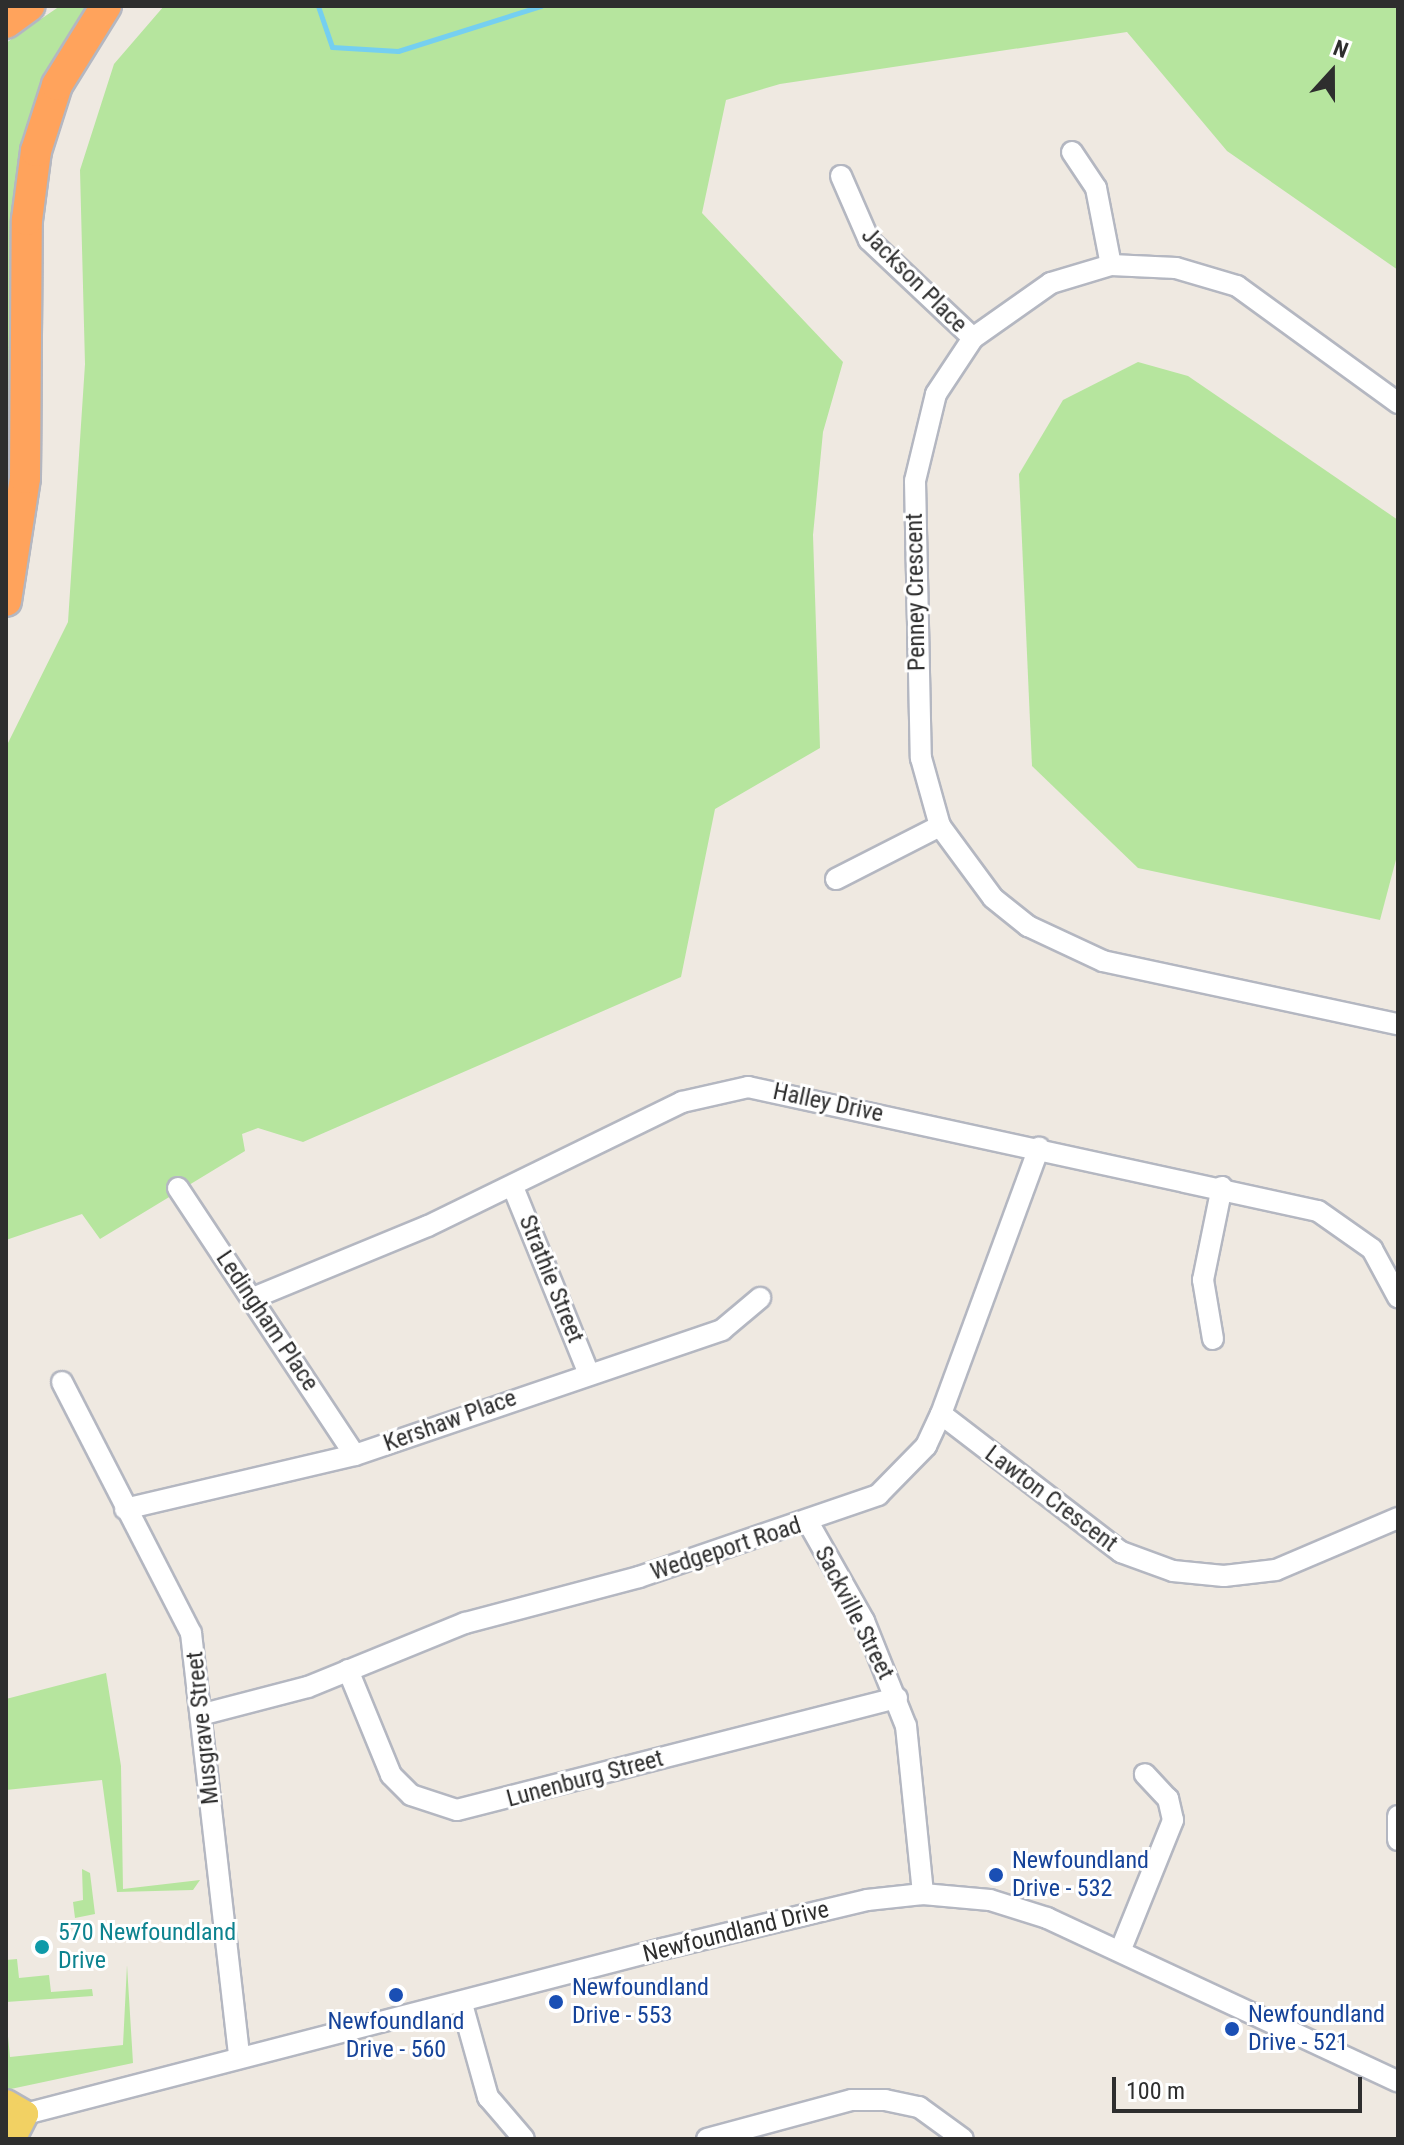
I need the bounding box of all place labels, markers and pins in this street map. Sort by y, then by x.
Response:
place label: Newfoundland Drive - 532 [1012,1847,1149,1903]
marker: Newfoundland Drive - 532 [987,1866,1005,1884]
place label: 570 Newfoundland Drive [58,1919,236,1975]
marker: 570 Newfoundland Drive [33,1938,51,1956]
place label: Newfoundland Drive - 553 [572,1974,709,2030]
marker: Newfoundland Drive - 560 [387,1986,405,2004]
marker: Newfoundland Drive - 553 [547,1993,565,2011]
place label: Newfoundland Drive - 521 [1248,2001,1385,2057]
place label: Newfoundland Drive - 560 [327,2008,465,2064]
marker: Newfoundland Drive - 521 [1223,2020,1241,2038]

